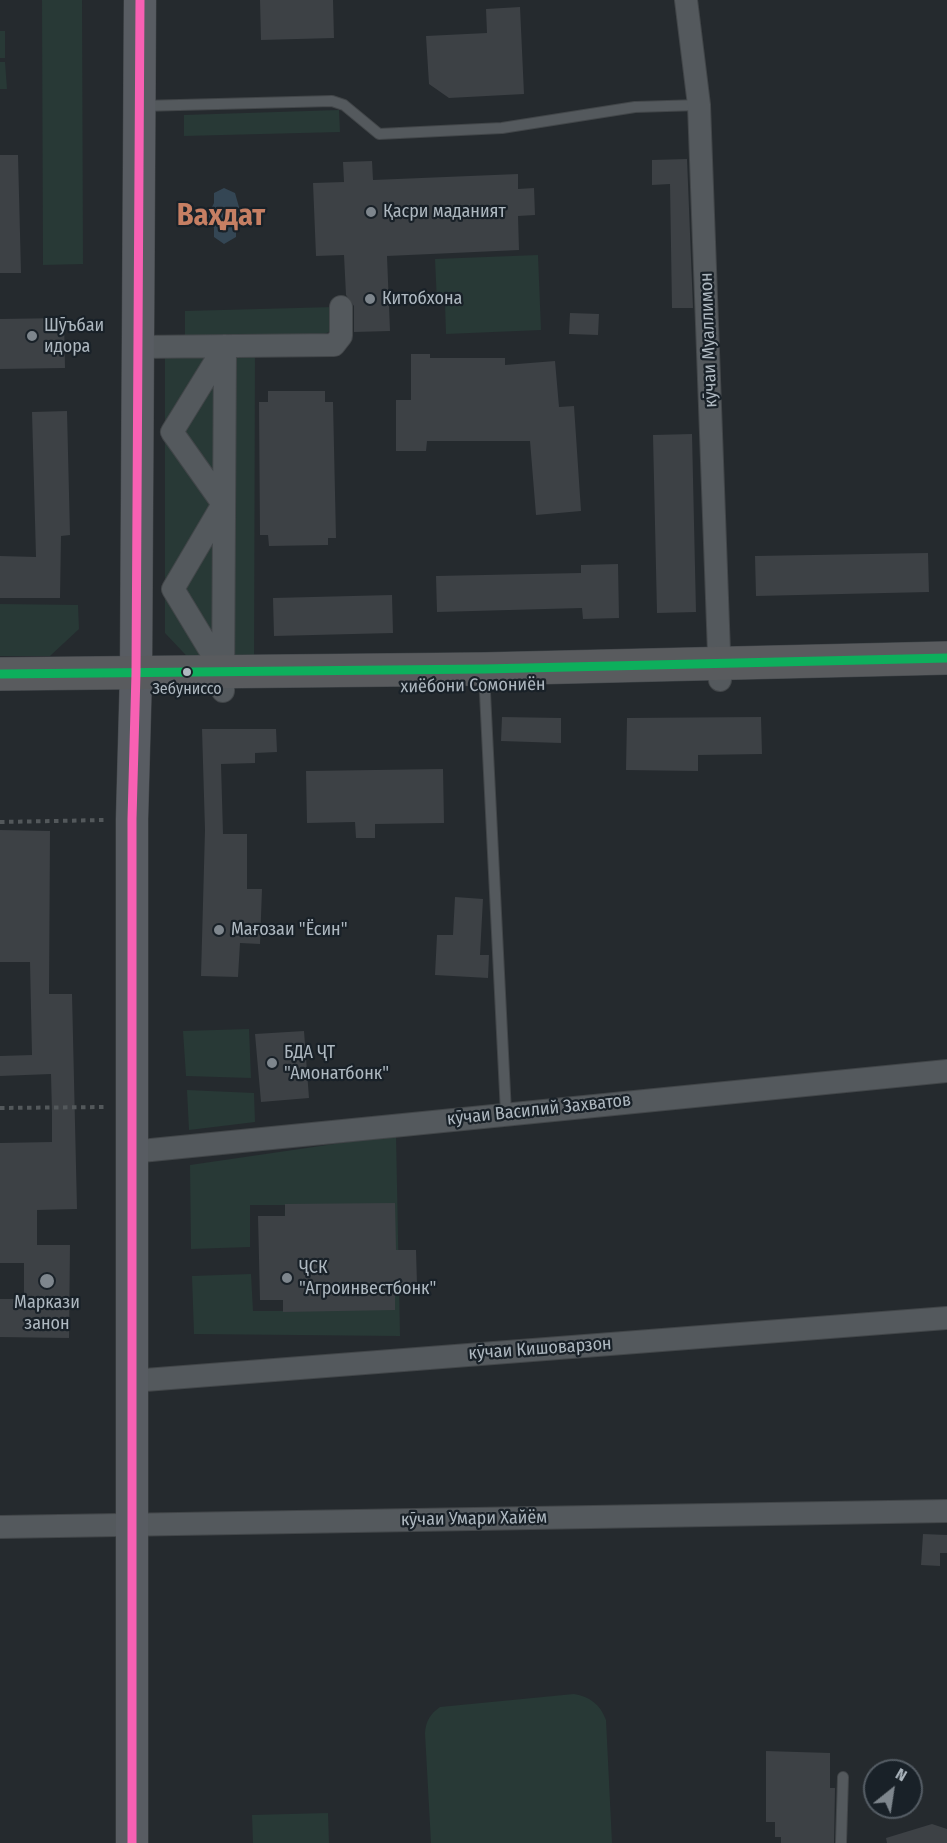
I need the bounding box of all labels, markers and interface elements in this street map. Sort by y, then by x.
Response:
district label: Ваҳдат [177,199,265,235]
place label: Қасри маданият [383,201,506,223]
marker: Қасри маданият [364,205,378,219]
street label: кӯчаи Муаллимон [696,272,722,408]
place label: Китобхона [382,288,462,310]
marker: Китобхона [363,292,377,306]
place label: Шӯъбаи идора [44,315,104,358]
marker: Шӯъбаи идора [25,329,39,343]
marker: Зебуниссо [181,666,193,678]
street label: хиёбони Сомониён [400,674,546,698]
place label: Зебуниссо [152,680,222,700]
place label: Мағозаи "Ёсин" [231,919,347,941]
marker: Мағозаи "Ёсин" [212,923,226,937]
place label: БДА ҶТ "Амонатбонк" [284,1042,389,1084]
marker: БДА ҶТ "Амонатбонк" [265,1056,279,1070]
street label: кӯчаи Василий Захватов [446,1090,632,1130]
place label: ҶСК "Агроинвестбонк" [299,1257,436,1300]
marker: ҶСК "Агроинвестбонк" [280,1271,294,1285]
marker: Маркази занон [38,1272,56,1290]
place label: Маркази занон [14,1292,80,1334]
street label: кӯчаи Кишоварзон [468,1333,612,1365]
street label: кӯчаи Умари Хайём [401,1507,547,1531]
north arrow [863,1759,923,1819]
text: N [892,1764,910,1785]

